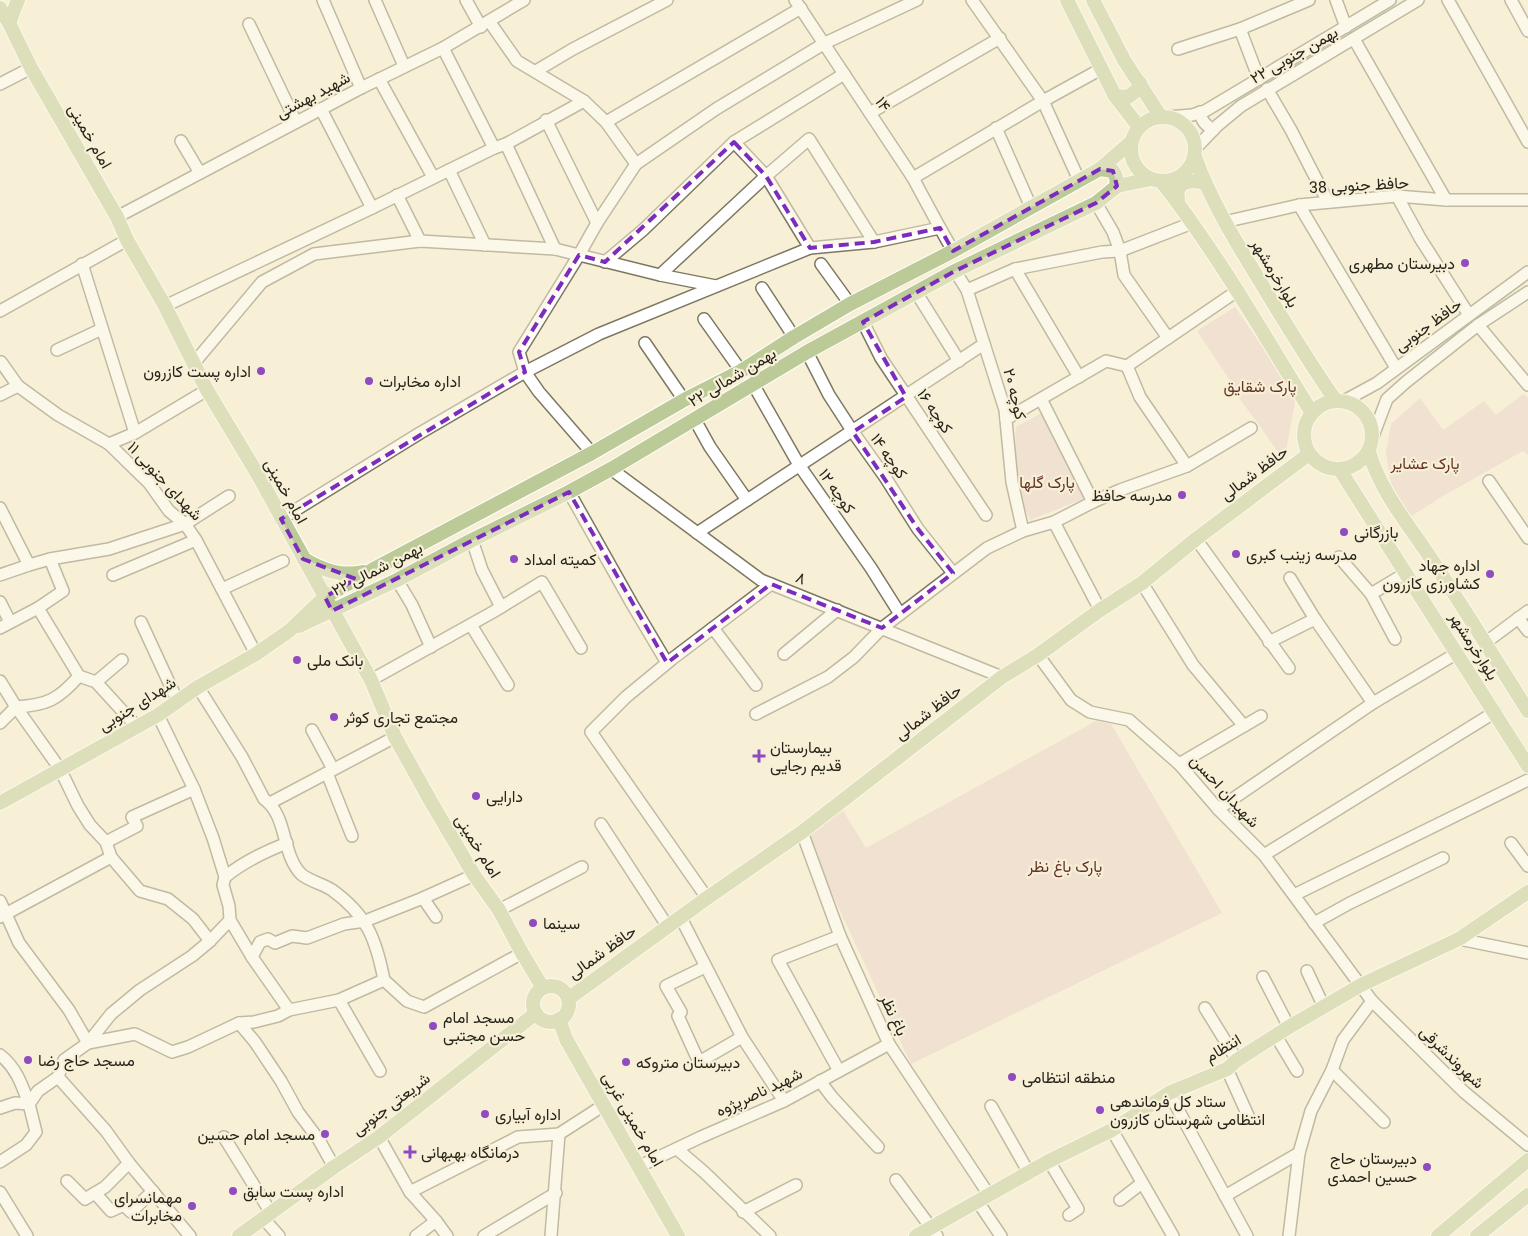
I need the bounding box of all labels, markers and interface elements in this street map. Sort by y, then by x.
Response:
street label: ۲۲ بهمن جنوبی [1247,22,1342,89]
street label: شهید بهشتی [273,68,354,123]
street label: ۱۴ [871,93,895,115]
street label: امام خمینی [63,100,116,172]
street label: حافظ جنوبی 38 [1308,173,1410,198]
street label: بلوارخرمشهر [1246,234,1303,311]
place label: دبیرستان مطهری [1349,254,1455,274]
marker: دبیرستان مطهری [1459,257,1471,269]
street label: حافظ جنوبی [1391,294,1466,356]
street label: ۲۲ بهمن شمالی [685,343,780,412]
place label: اداره پست کازرون [143,362,251,383]
marker: اداره پست کازرون [255,365,267,377]
street label: کوچه ۲۰ [998,366,1031,422]
place label: اداره مخابرات [379,372,461,392]
marker: اداره مخابرات [363,375,375,387]
park label: پارک شقایق [1223,377,1297,398]
street label: کوچه ۱۶ [912,385,957,438]
street label: کوچه ۱۴ [865,430,911,483]
street label: ۱۱ شهدای جنوبی [123,438,206,525]
street label: حافظ شمالی [1217,441,1292,505]
park label: پارک عشایر [1390,454,1459,475]
street label: امام خمینی [260,455,312,527]
street label: کوچه ۱۲ [813,465,859,518]
park label: پارک گلها [1019,473,1075,494]
place label: مدرسه حافظ [1091,486,1172,506]
marker: مدرسه حافظ [1176,489,1188,501]
place label: بازرگانی [1354,523,1398,543]
marker: بازرگانی [1338,526,1350,538]
street label: ۲۲ بهمن شمالی [329,538,426,601]
place label: مدرسه زینب کبری [1246,545,1357,565]
marker: مدرسه زینب کبری [1230,548,1242,560]
place label: کمیته امداد [524,550,597,569]
marker: کمیته امداد [508,553,520,565]
place label: اداره جهاد کشاورزی کازرون [1382,556,1480,594]
street label: ۸ [793,567,809,589]
marker: اداره جهاد کشاورزی کازرون [1484,568,1496,580]
street label: بلوارخرمشهر [1444,608,1502,684]
place label: بانک ملی [307,651,364,671]
marker: بانک ملی [291,654,303,666]
street label: شهدای جنوبی [95,673,180,736]
street label: حافظ شمالی [891,680,966,745]
place label: مجتمع تجاری کوثر [343,708,458,729]
marker: مجتمع تجاری کوثر [328,711,340,723]
place label: بیمارستان قدیم رجایی [770,738,842,776]
marker: بیمارستان قدیم رجایی [752,749,766,763]
street label: شهیدان احسن [1186,751,1264,832]
place label: دارایی [486,787,523,807]
marker: دارایی [470,790,482,802]
street label: امام خمینی [450,811,505,882]
park label: پارک باغ نظر [1027,857,1102,878]
place label: سینما [543,914,580,933]
marker: سینما [527,917,539,929]
street label: حافظ شمالی [564,921,641,984]
street label: باغ نظر [874,990,912,1040]
place label: مسجد امام حسن مجتبی [443,1008,526,1046]
marker: مسجد امام حسن مجتبی [427,1020,439,1032]
street label: شهروندشرقی [1415,1022,1488,1093]
street label: انتظام [1202,1030,1245,1067]
place label: مسجد حاج رضا [38,1051,135,1072]
place label: دبیرستان متروکه [636,1053,740,1073]
marker: مسجد حاج رضا [22,1054,34,1066]
marker: دبیرستان متروکه [620,1056,632,1068]
street label: شهید ناصرپژوه [713,1064,806,1122]
street label: شریعتی جنوبی [348,1068,434,1140]
street label: امام خمینی غربی [597,1068,668,1170]
place label: منطقه انتظامی [1022,1068,1115,1088]
marker: منطقه انتظامی [1006,1071,1018,1083]
place label: ستاد کل فرماندهی انتظامی شهرستان کازرون [1110,1092,1265,1130]
marker: ستاد کل فرماندهی انتظامی شهرستان کازرون [1094,1104,1106,1116]
place label: اداره آبیاری [495,1105,561,1125]
marker: اداره آبیاری [479,1108,491,1120]
place label: مسجد امام حسین [198,1125,315,1145]
marker: مسجد امام حسین [319,1128,331,1140]
place label: درمانگاه بهبهانی [421,1143,519,1163]
marker: درمانگاه بهبهانی [403,1145,417,1159]
place label: دبیرستان حاج حسین احمدی [1328,1149,1417,1187]
marker: دبیرستان حاج حسین احمدی [1421,1161,1433,1173]
place label: اداره پست سابق [243,1182,344,1203]
marker: اداره پست سابق [227,1185,239,1197]
place label: مهمانسرای مخابرات [114,1188,182,1226]
marker: مهمانسرای مخابرات [186,1200,198,1212]

